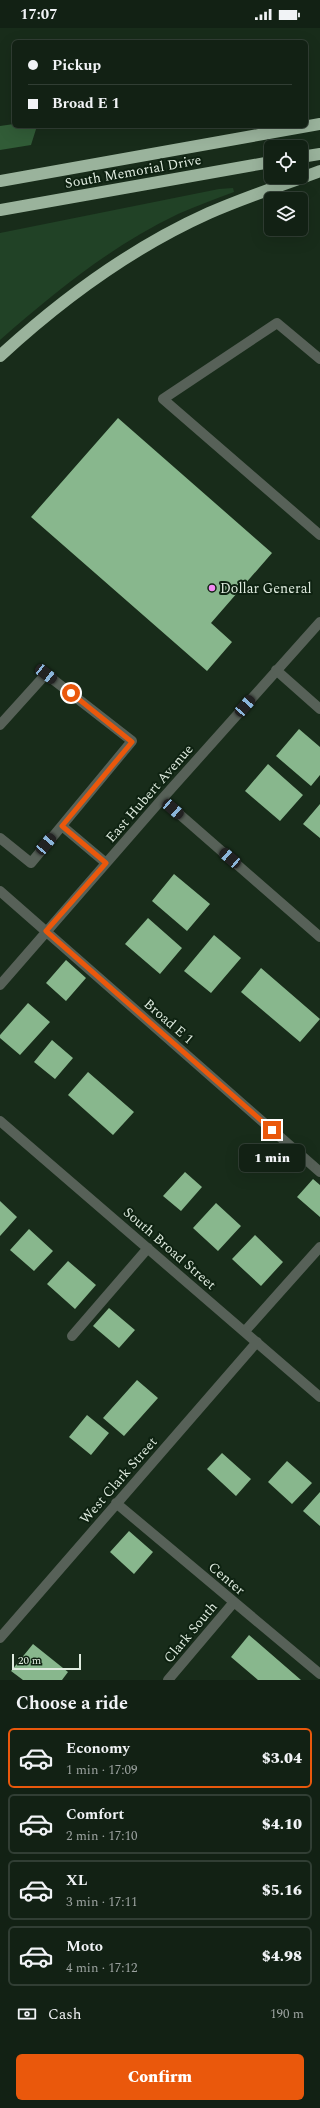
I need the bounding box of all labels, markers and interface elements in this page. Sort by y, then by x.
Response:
text: 17:07 [20,3,58,26]
text: Pickup [52,54,101,77]
text: Broad E 1 [52,92,120,115]
map controls [264,140,308,236]
button: locate [264,140,308,184]
street label: South Memorial Drive [63,149,203,194]
button: layers [264,192,308,236]
place label: Dollar General [220,578,312,599]
marker: Dollar General [207,583,217,593]
car [33,662,59,686]
route start [62,684,80,702]
car [233,693,257,719]
street label: East Hubert Avenue [101,739,198,847]
car [160,797,186,821]
car [34,831,58,857]
car [217,846,243,870]
street label: Broad E 1 [139,994,198,1049]
route end [263,1121,281,1139]
callout: 1 min [239,1144,305,1172]
text: 1 min [254,1148,290,1168]
street label: South Broad Street [119,1202,221,1295]
street label: West Clark Street [75,1432,162,1528]
street label: Center [204,1557,250,1600]
street label: Clark South [158,1597,222,1668]
scale bar [12,1652,81,1671]
text: 20 m [18,1652,41,1669]
text: Choose a ride [16,1690,128,1717]
text: Economy [66,1737,130,1760]
icon: car [18,1740,54,1776]
text: $3.04 [262,1747,302,1770]
text: 1 min · 17:09 [66,1760,138,1780]
text: Comfort [66,1803,124,1826]
icon: car [18,1806,54,1842]
text: $4.10 [262,1813,302,1836]
text: 2 min · 17:10 [66,1826,138,1846]
text: XL [66,1869,87,1892]
icon: car [18,1872,54,1908]
text: $5.16 [262,1879,302,1902]
text: 3 min · 17:11 [66,1892,138,1912]
text: Moto [66,1935,103,1958]
icon: car [18,1938,54,1974]
text: $4.98 [262,1945,302,1968]
text: 4 min · 17:12 [66,1958,138,1978]
icon: cash [16,2003,38,2025]
text: Cash [48,2003,81,2026]
text: 190 m [270,2004,304,2024]
button: Confirm [16,2054,304,2100]

